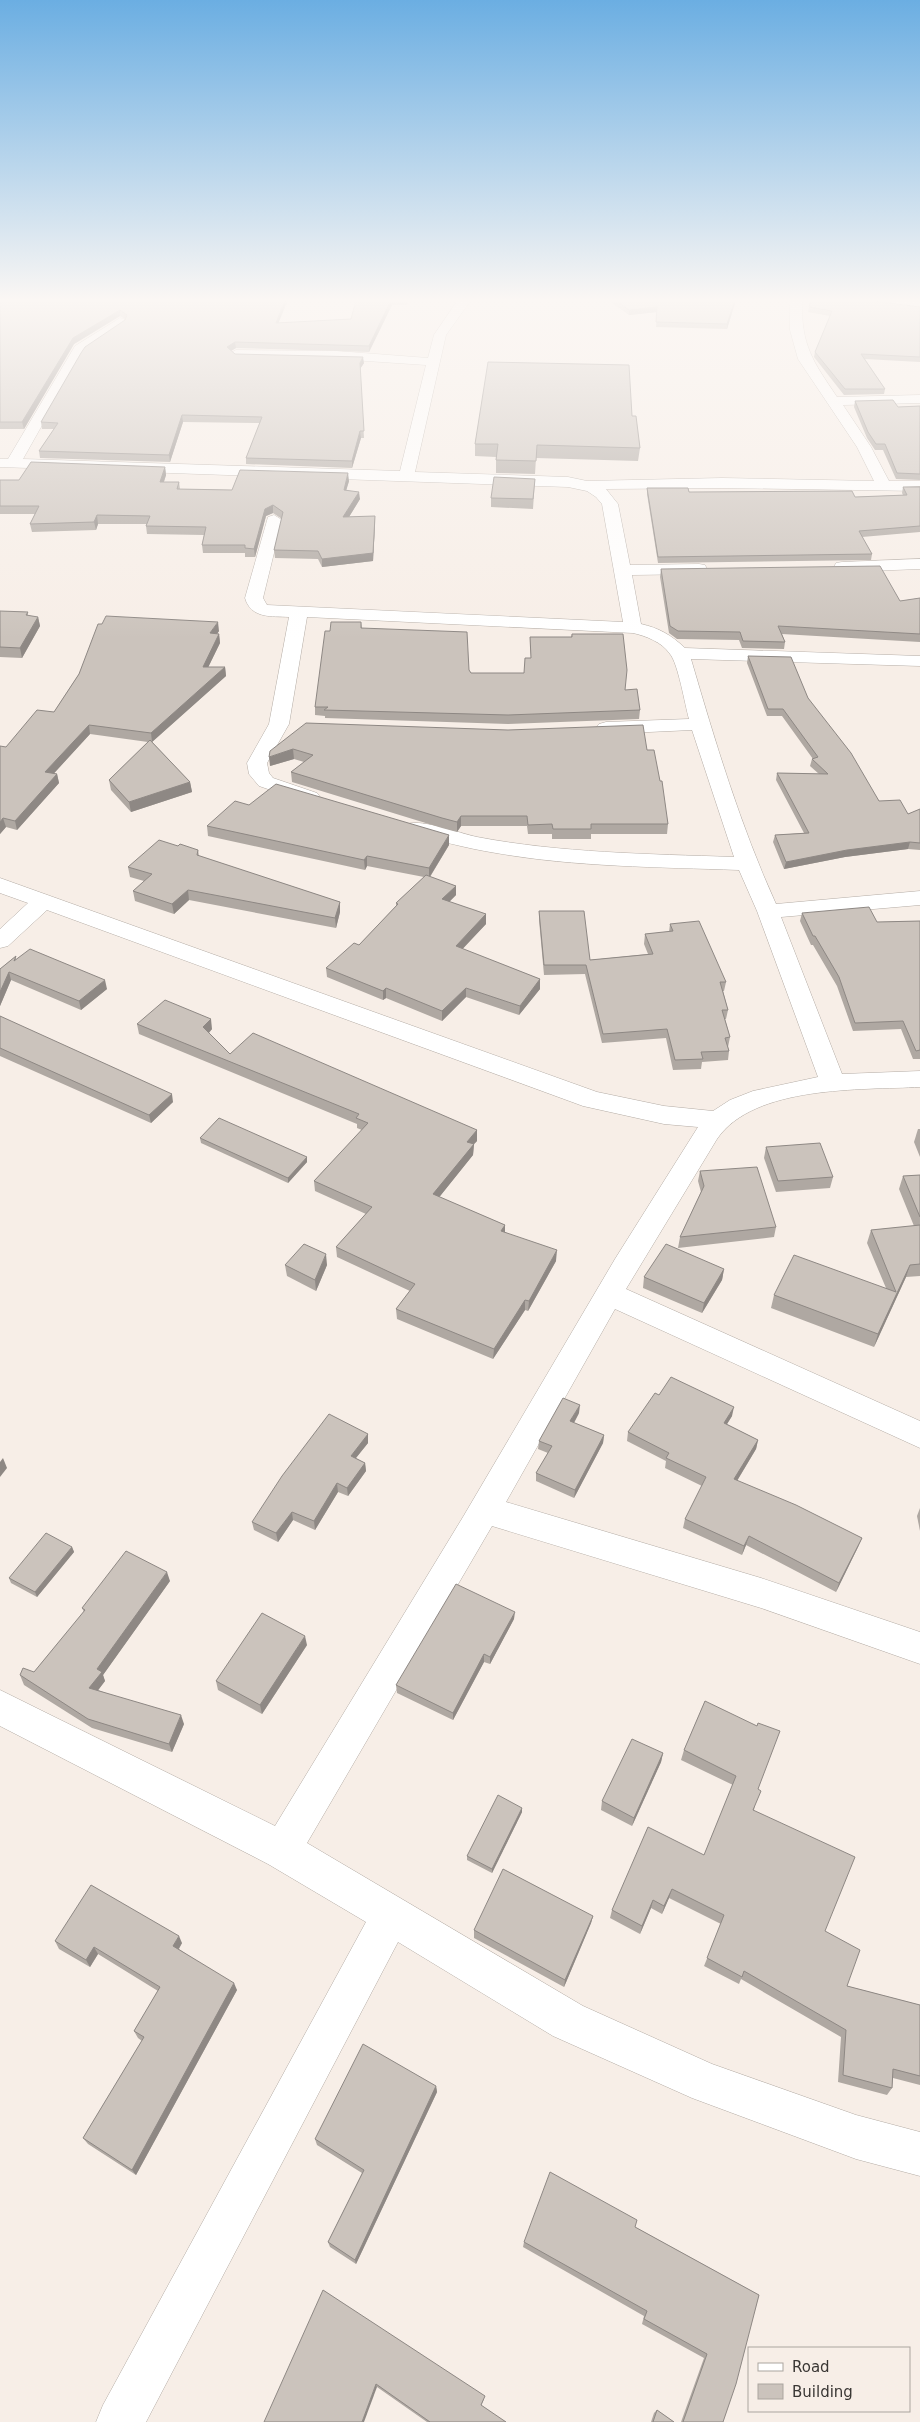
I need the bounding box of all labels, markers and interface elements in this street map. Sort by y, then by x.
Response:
legend [748,2347,910,2412]
text: Road [792,2358,830,2376]
text: Building [792,2383,853,2401]

